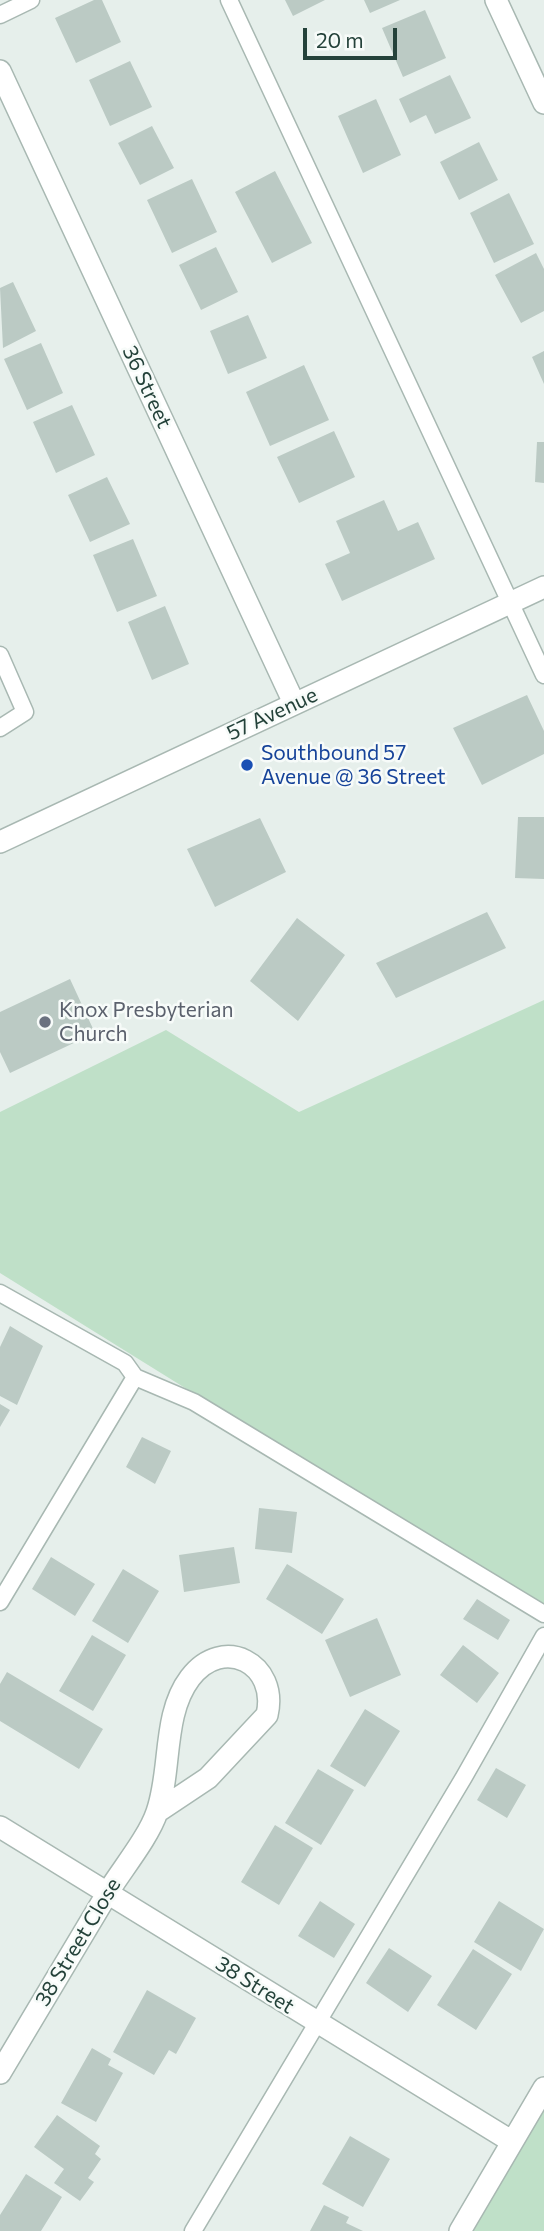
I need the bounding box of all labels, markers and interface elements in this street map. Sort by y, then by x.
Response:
scale bar [306,14,400,58]
text: 20 m [316,27,364,52]
street label: 36 Street [117,342,177,432]
street label: 57 Avenue [223,682,321,746]
place label: Southbound 57 Avenue @ 36 Street [261,740,446,790]
marker: Southbound 57 Avenue @ 36 Street [239,757,255,773]
place label: Knox Presbyterian Church [59,997,234,1047]
marker: Knox Presbyterian Church [37,1014,53,1030]
street label: 38 Street Close [30,1873,126,2011]
street label: 38 Street [211,1951,299,2019]

